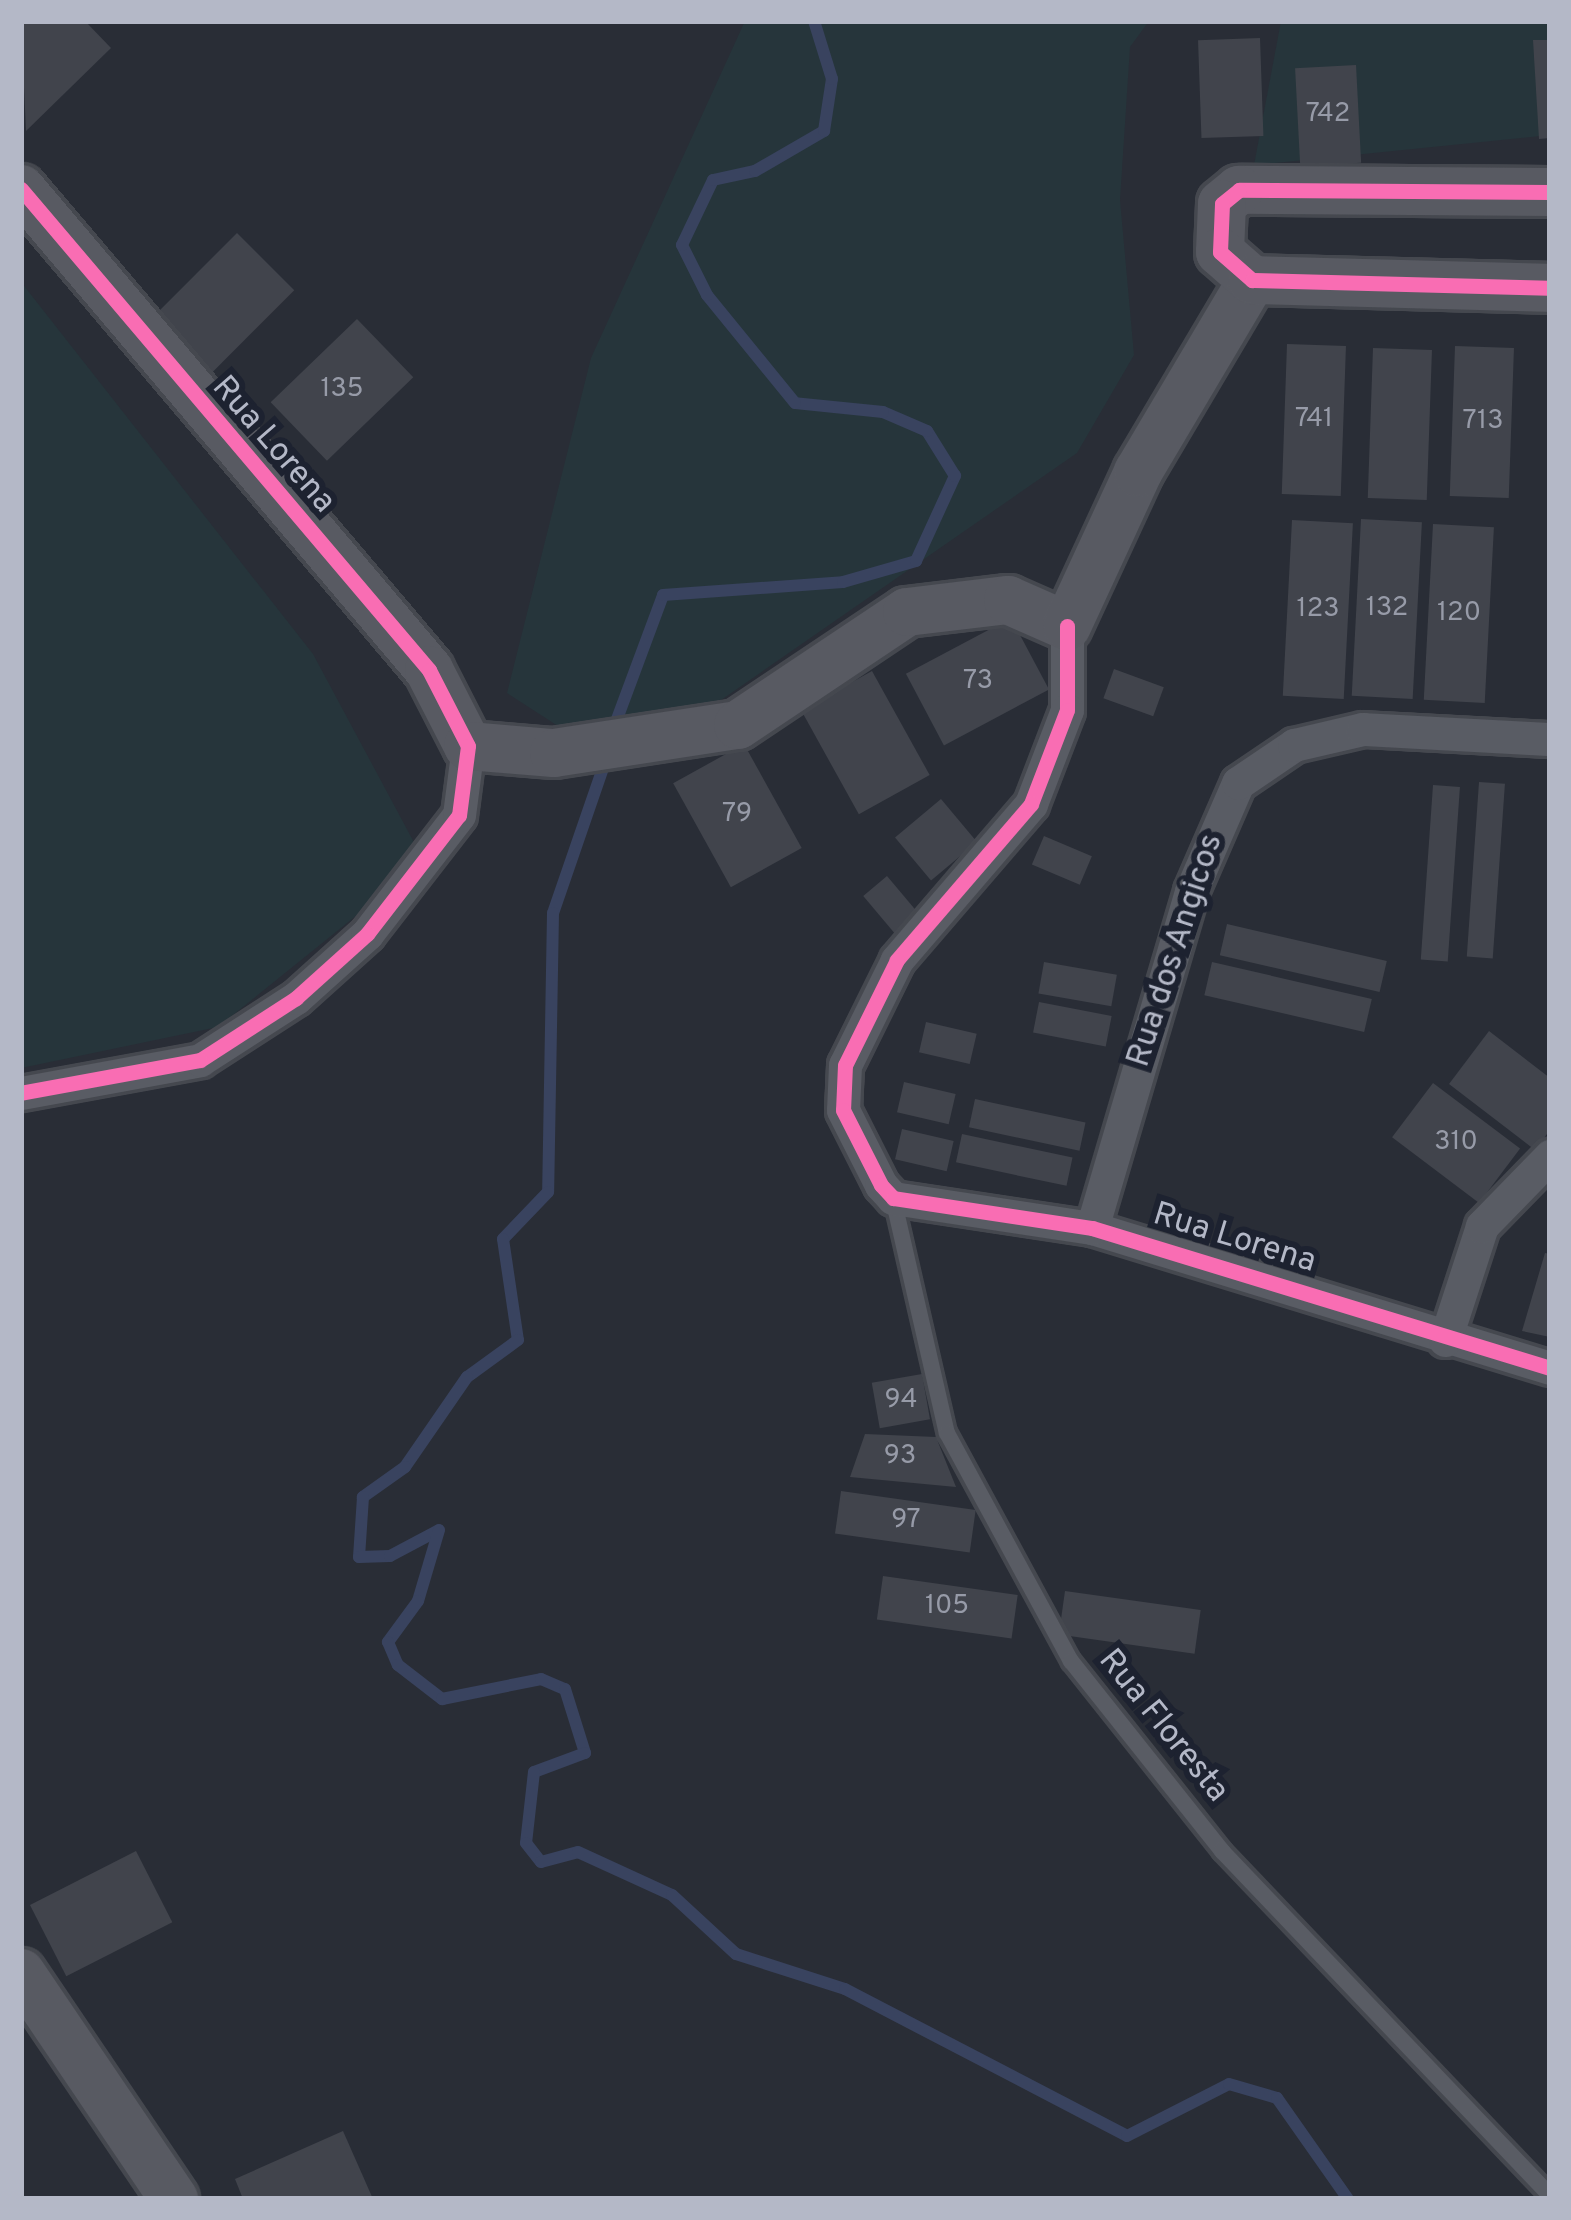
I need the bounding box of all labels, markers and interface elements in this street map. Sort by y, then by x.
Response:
house number: 742 [1306,99,1350,131]
street label: Rua Lorena [202,370,342,522]
house number: 135 [320,374,364,406]
house number: 741 [1295,404,1333,436]
house number: 713 [1463,406,1503,438]
house number: 132 [1366,593,1408,625]
house number: 123 [1297,594,1339,626]
house number: 120 [1437,598,1481,630]
house number: 73 [963,666,993,698]
house number: 79 [722,799,752,831]
street label: Rua dos Angicos [1120,829,1234,1073]
house number: 310 [1434,1127,1478,1159]
street label: Rua Lorena [1148,1196,1320,1284]
house number: 94 [885,1385,917,1417]
house number: 93 [884,1441,916,1473]
house number: 97 [891,1505,921,1537]
house number: 105 [925,1591,969,1623]
street label: Rua Floresta [1088,1643,1236,1811]

